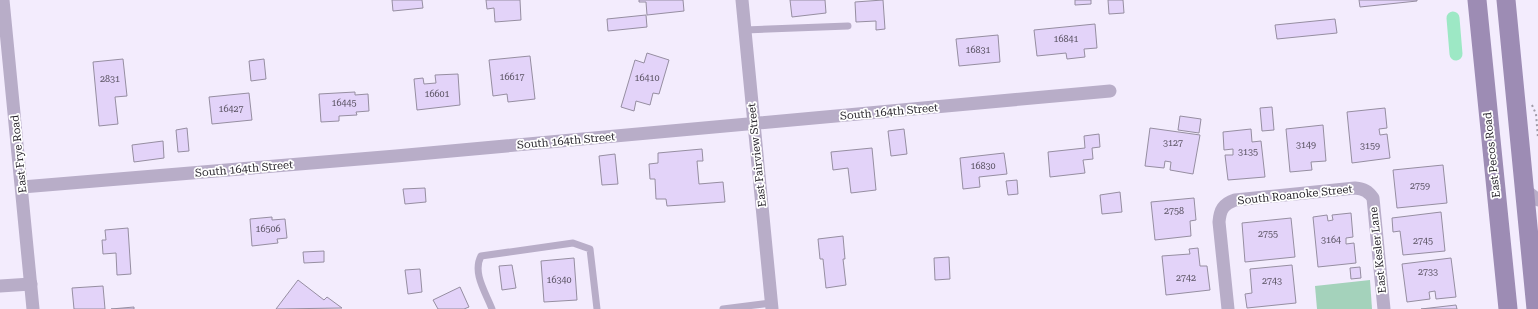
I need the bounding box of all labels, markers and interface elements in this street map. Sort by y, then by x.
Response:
house number: 16841 [1053,34,1079,44]
house number: 16831 [965,45,991,55]
house number: 16617 [499,72,525,82]
house number: 16410 [634,73,660,83]
house number: 2831 [100,74,120,84]
house number: 16601 [424,89,450,99]
house number: 16445 [331,98,357,108]
street label: South 164th Street [839,101,939,123]
street label: East Fairview Street [745,102,769,208]
house number: 16427 [218,104,244,114]
street label: East Pecos Road [1481,112,1503,198]
street label: East Frye Road [8,114,30,194]
street label: South 164th Street [516,130,616,152]
house number: 3127 [1163,138,1183,148]
house number: 3149 [1296,140,1316,150]
house number: 3159 [1360,141,1380,151]
house number: 3135 [1238,147,1258,157]
street label: South 164th Street [194,158,294,180]
house number: 16830 [970,161,996,171]
house number: 2759 [1410,181,1430,191]
street label: South Roanoke Street [1237,182,1353,208]
house number: 2758 [1164,206,1184,216]
street label: East Kesler Lane [1367,206,1389,294]
house number: 16506 [255,224,281,234]
house number: 2755 [1258,229,1278,239]
house number: 3164 [1321,235,1341,245]
house number: 2745 [1413,236,1433,246]
house number: 2733 [1418,267,1438,277]
house number: 2742 [1176,273,1196,283]
house number: 16340 [546,275,572,285]
house number: 2743 [1262,276,1282,286]

